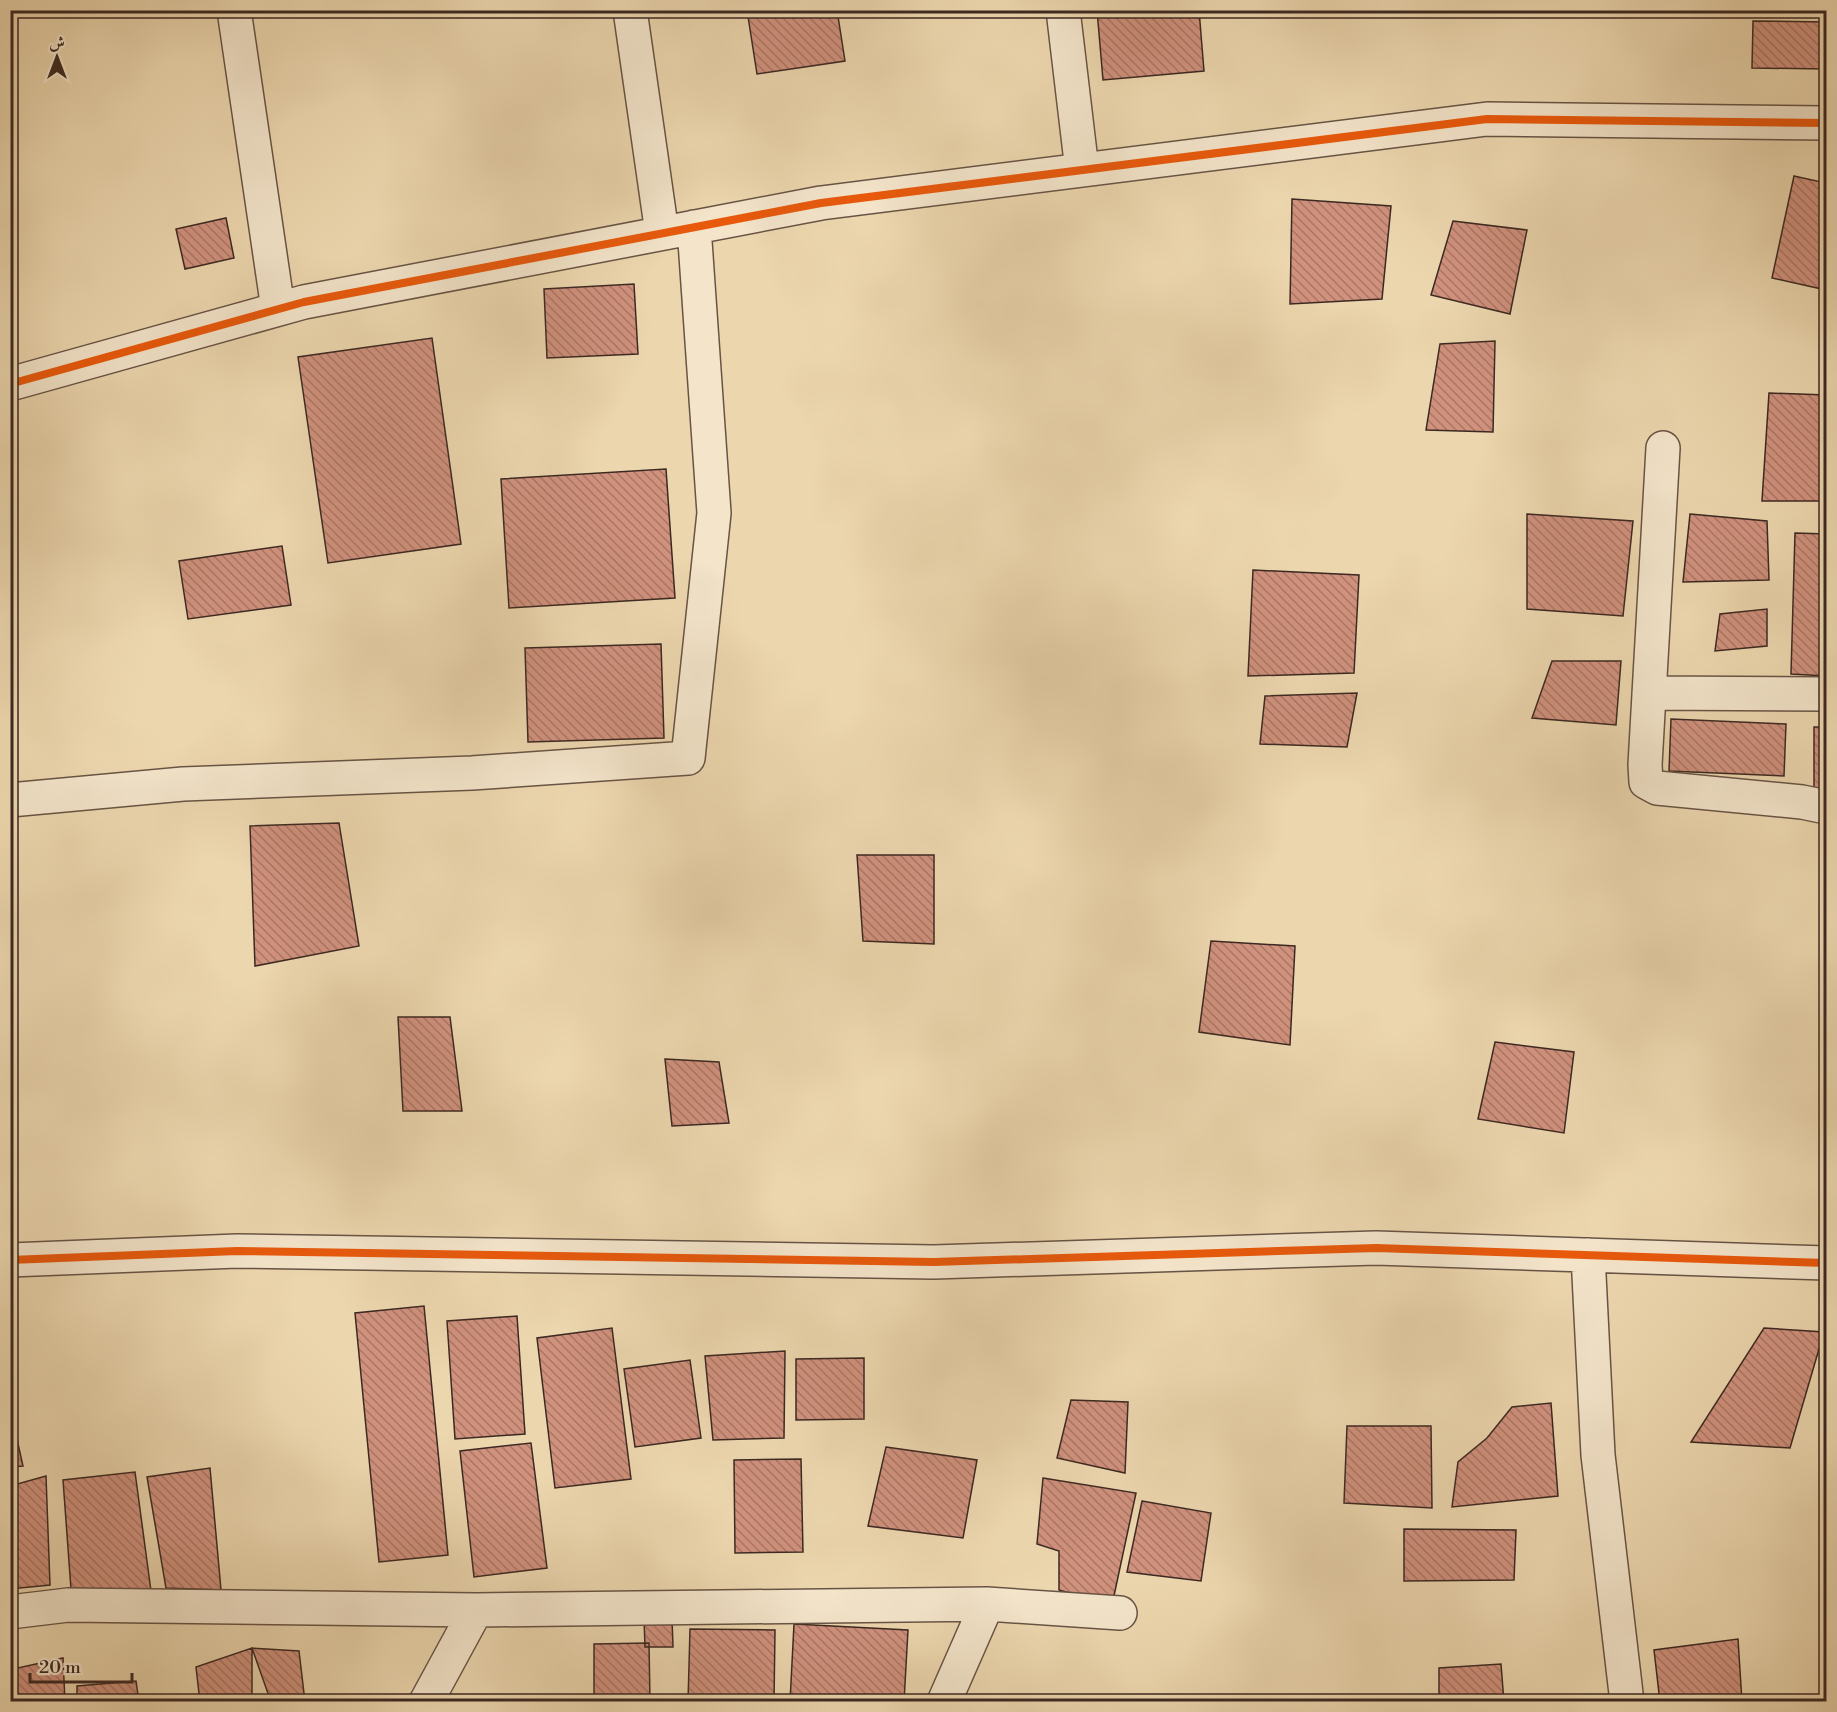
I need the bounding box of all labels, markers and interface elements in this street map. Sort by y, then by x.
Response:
north arrow [27,27,87,87]
text: ش [49,33,65,53]
scale bar [30,1646,132,1684]
text: 20 m [39,1656,81,1679]

